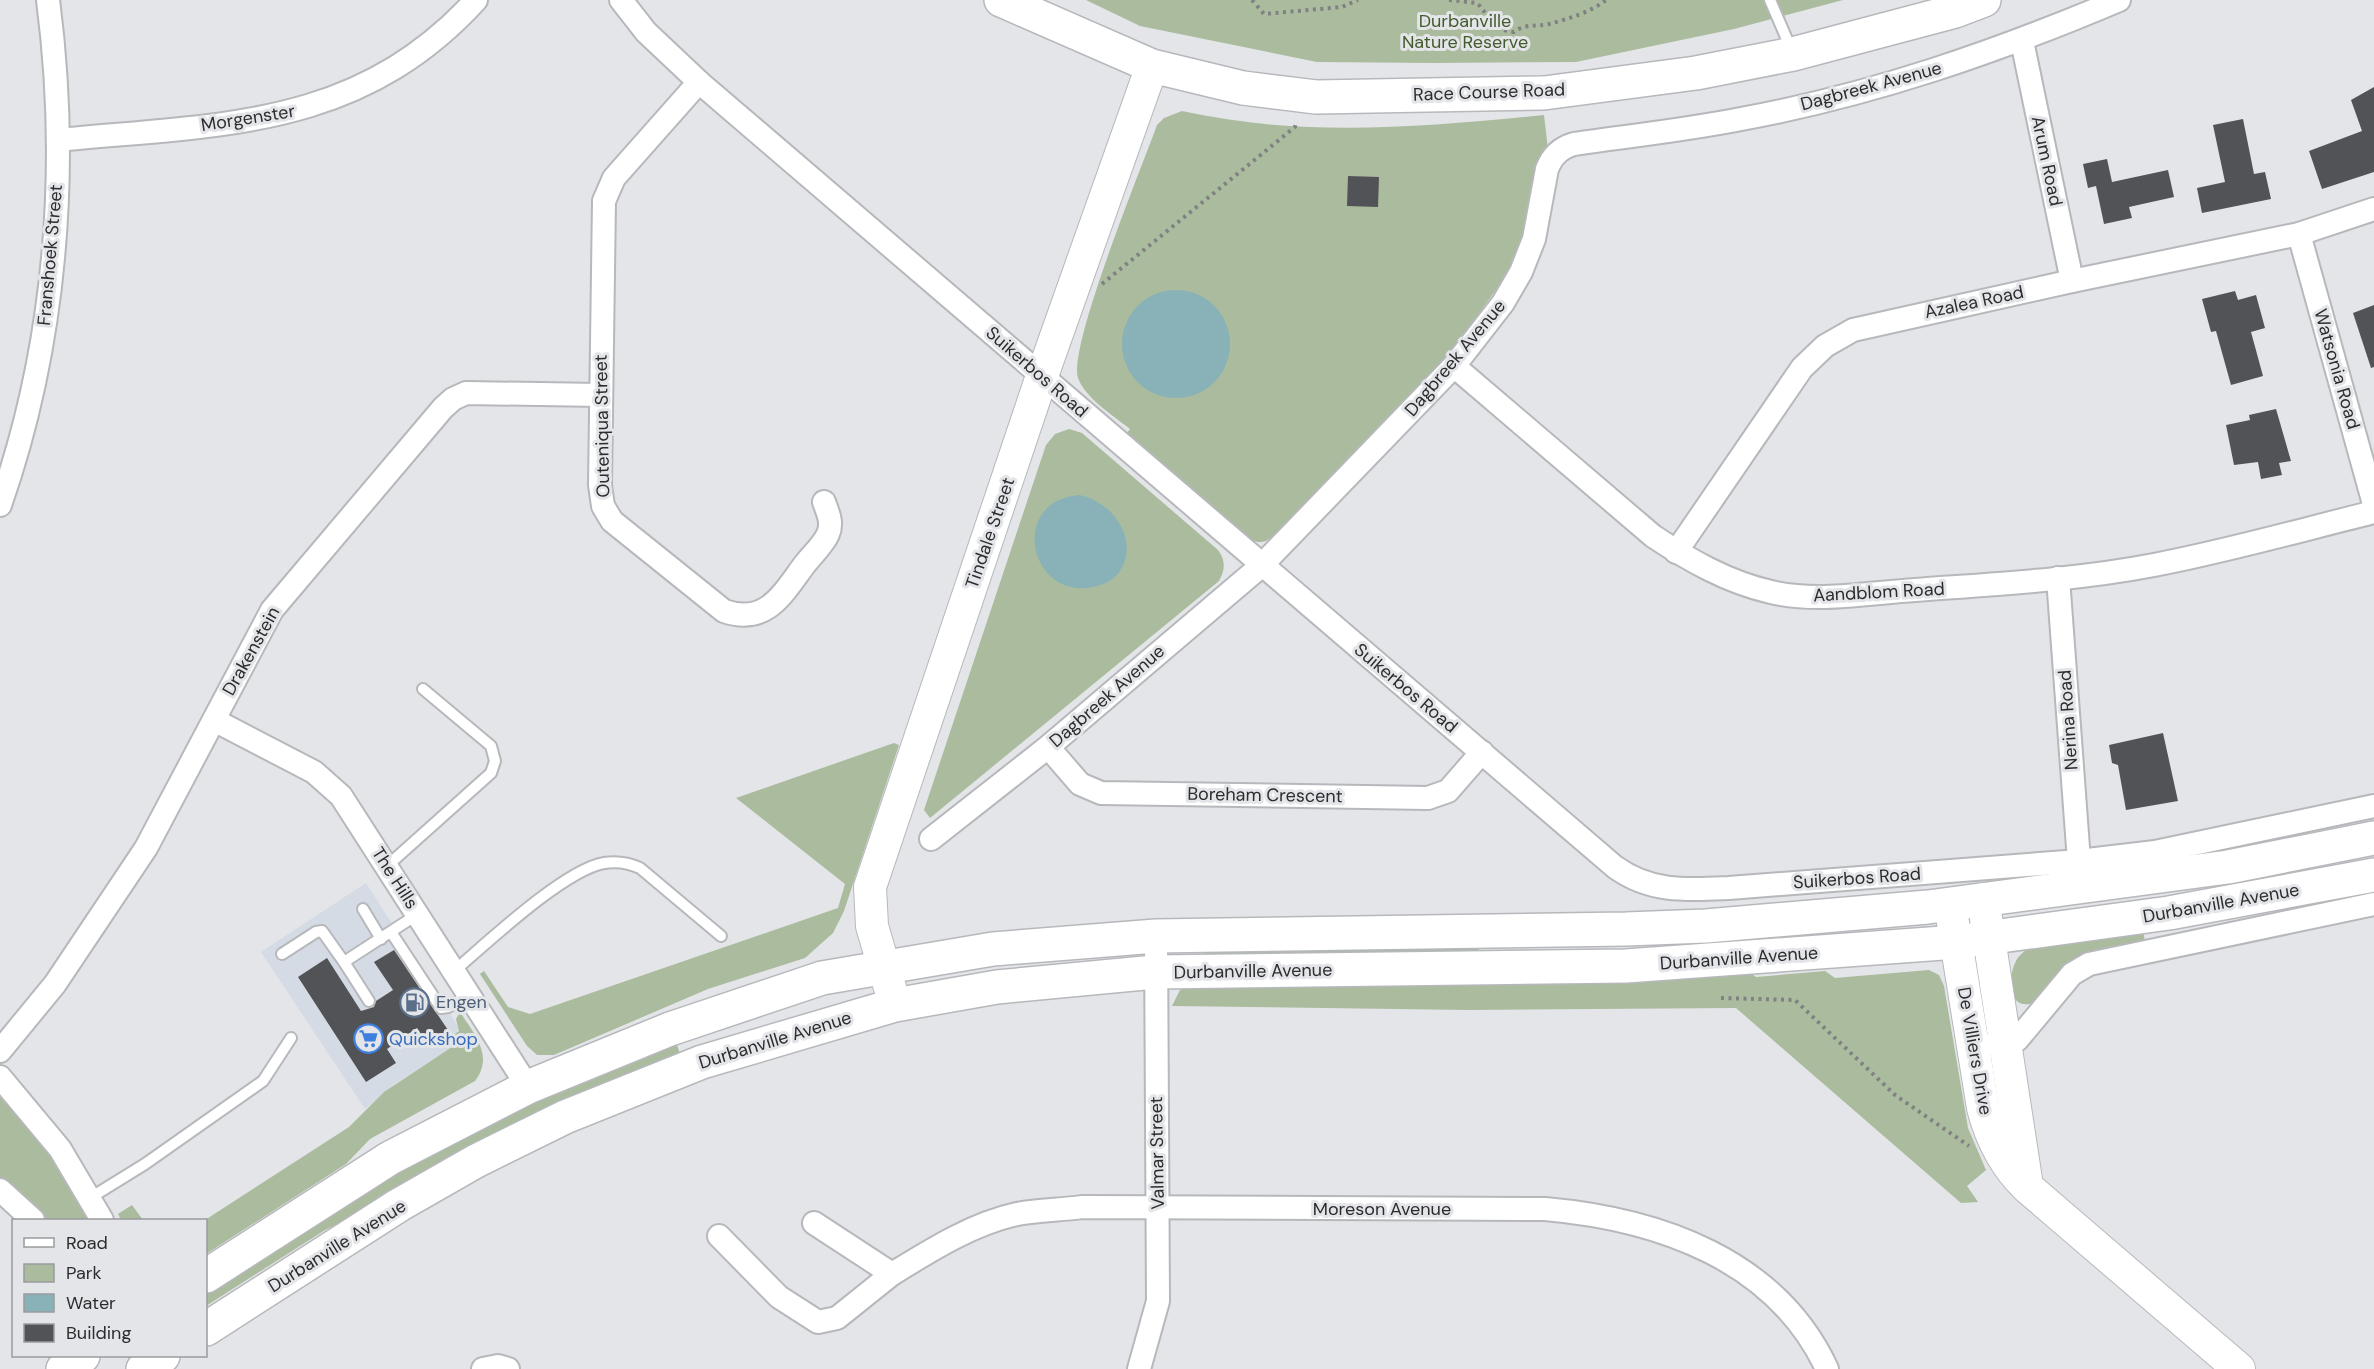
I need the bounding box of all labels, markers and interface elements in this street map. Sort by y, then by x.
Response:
park label: Durbanville Nature Reserve [1402,9,1528,54]
street label: Dagbreek Avenue [1798,56,1944,116]
street label: Race Course Road [1413,77,1565,107]
street label: Morgenster [199,99,297,137]
street label: Arum Road [2026,114,2068,208]
street label: Franshoek Street [32,183,68,327]
street label: Azalea Road [1922,280,2026,324]
street label: Dagbreek Avenue [1399,295,1511,421]
street label: Watsonia Road [2308,306,2366,432]
street label: Suikerbos Road [981,321,1093,423]
street label: Outeniqua Street [589,354,615,498]
street label: Tindale Street [960,474,1020,592]
street label: Aandblom Road [1813,577,1945,607]
street label: Drakenstein [217,602,285,700]
street label: Suikerbos Road [1349,638,1463,738]
street label: Dagbreek Avenue [1044,639,1170,753]
street label: Nerina Road [2053,669,2083,771]
street label: Boreham Crescent [1187,782,1343,808]
street label: The Hills [366,842,424,914]
street label: Suikerbos Road [1792,862,1922,894]
street label: Durbanville Avenue [2141,877,2301,929]
street label: Durbanville Avenue [1659,940,1819,976]
street label: Durbanville Avenue [1174,958,1332,984]
street label: De Villiers Drive [1952,985,1998,1117]
fuel station icon: Engen [399,986,431,1018]
place label: Engen [436,990,487,1014]
street label: Durbanville Avenue [696,1005,854,1075]
supermarket icon: Quickshop [352,1023,384,1055]
place label: Quickshop [389,1027,478,1051]
street label: Valmar Street [1144,1096,1170,1210]
street label: Durbanville Avenue [263,1194,411,1298]
street label: Moreson Avenue [1313,1197,1451,1221]
legend [12,1219,207,1357]
text: Road [66,1231,108,1255]
text: Park [66,1261,102,1285]
text: Water [66,1291,116,1315]
text: Building [66,1321,131,1345]

